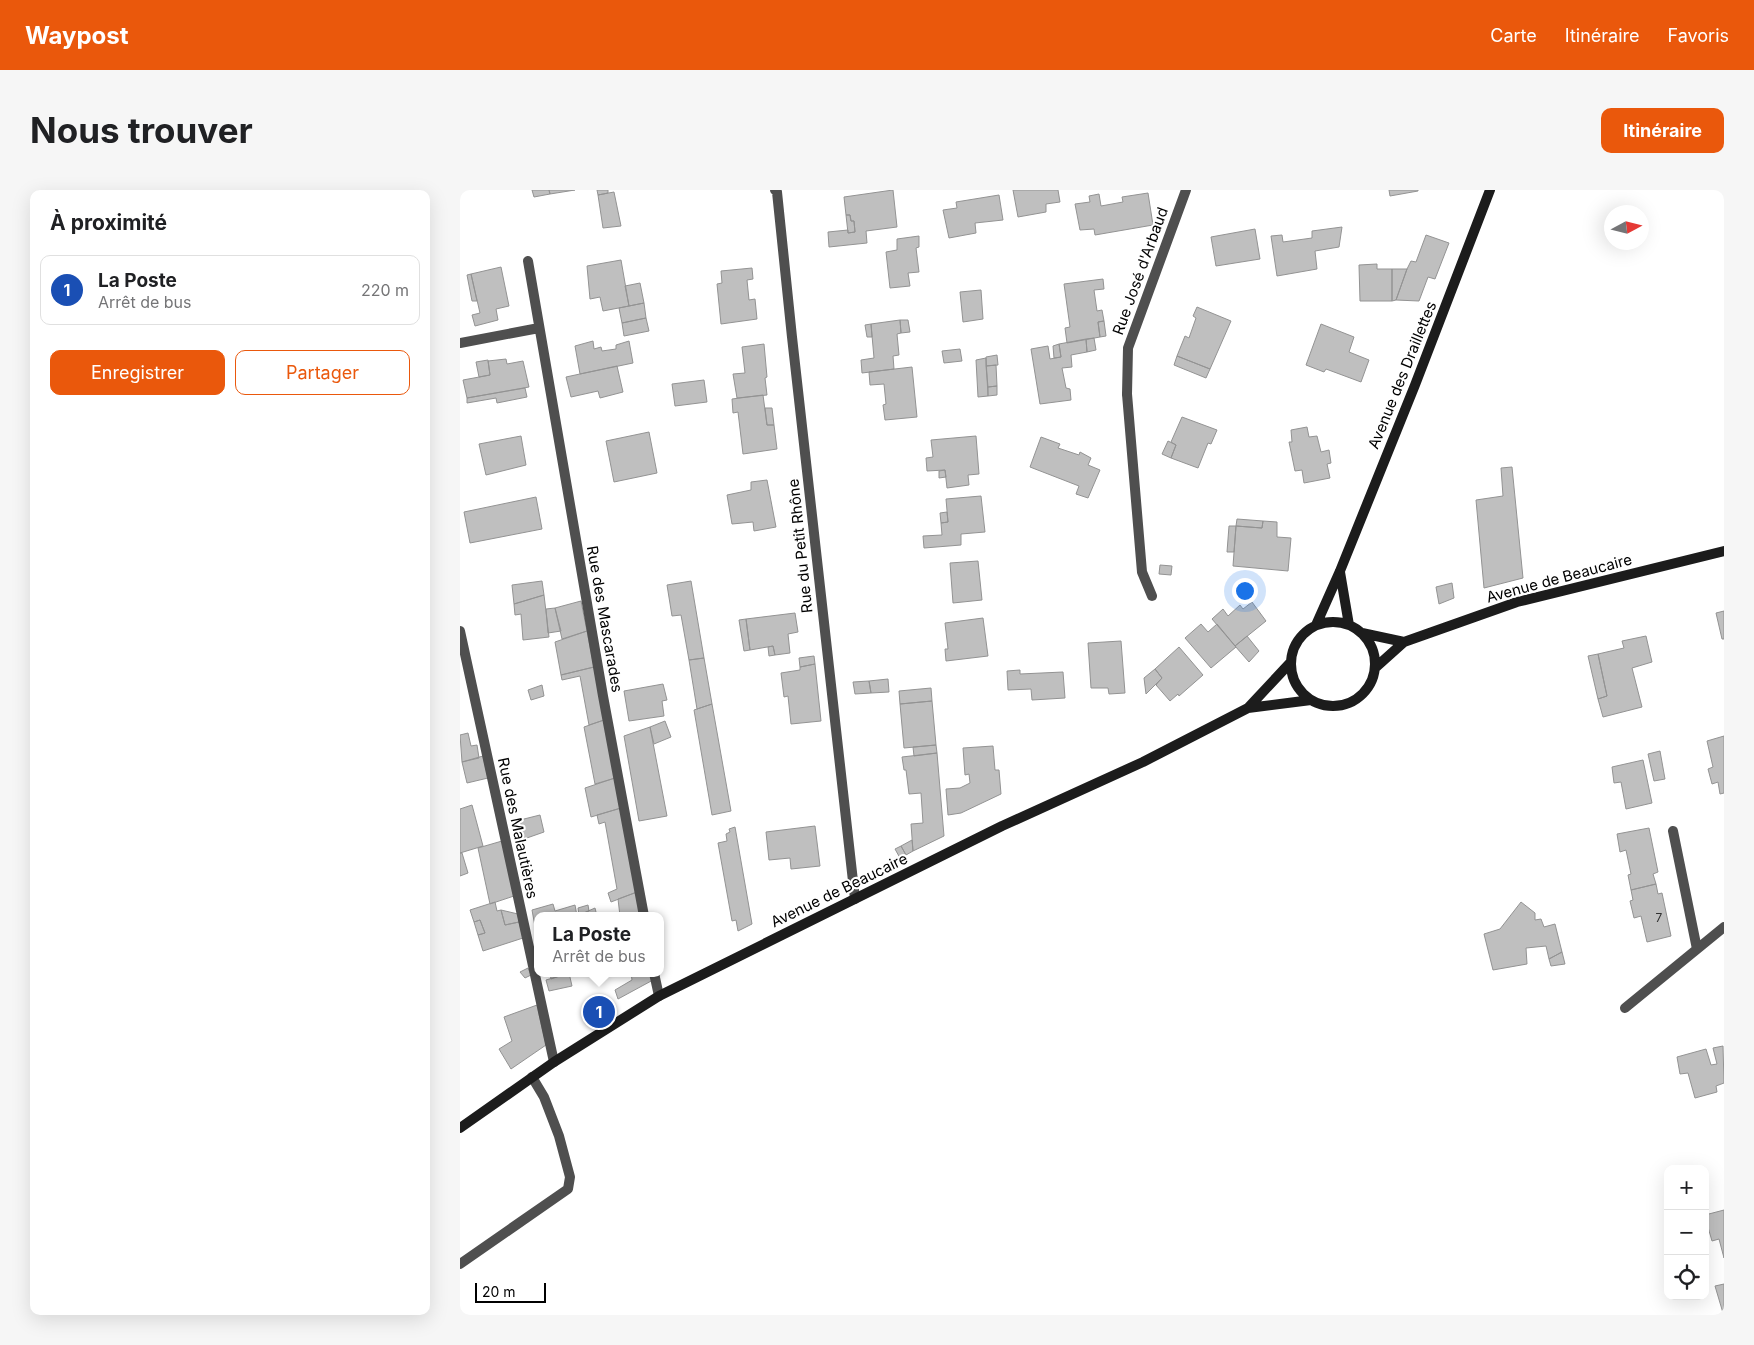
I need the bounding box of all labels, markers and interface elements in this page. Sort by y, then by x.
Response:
text: Waypost [25,21,129,50]
text: Carte [1490,25,1537,46]
text: Itinéraire [1565,25,1639,46]
text: Favoris [1667,25,1729,46]
button: Itinéraire [1601,108,1724,153]
text: Nous trouver [30,109,253,151]
street label: Rue José d'Arbaud [1108,205,1172,337]
north arrow [1604,205,1649,250]
text: À proximité [50,210,167,235]
text: La Poste [98,269,177,292]
text: 1 [64,280,70,300]
text: 220 m [361,280,409,300]
text: Arrêt de bus [98,292,191,312]
street label: Avenue des Draillettes [1364,298,1440,452]
button: Enregistrer [50,350,225,395]
button: Partager [235,350,410,395]
street label: Rue du Petit Rhône [784,478,816,614]
street label: Rue des Mascarades [583,544,627,694]
street label: Avenue de Beaucaire [1484,549,1634,607]
your location [1232,578,1258,604]
street label: Rue des Malautières [494,756,542,900]
street label: Avenue de Beaucaire [767,849,911,931]
house number: 7 [1656,910,1663,925]
popup [534,912,664,977]
text: La Poste [552,923,631,946]
text: Arrêt de bus [552,946,646,966]
pin: 1 [583,993,615,1031]
map controls [1664,1165,1709,1300]
button: + [1664,1165,1709,1210]
button: − [1664,1210,1709,1255]
button: locate [1664,1255,1709,1300]
scale bar [475,1280,546,1303]
text: 20 m [482,1283,516,1300]

